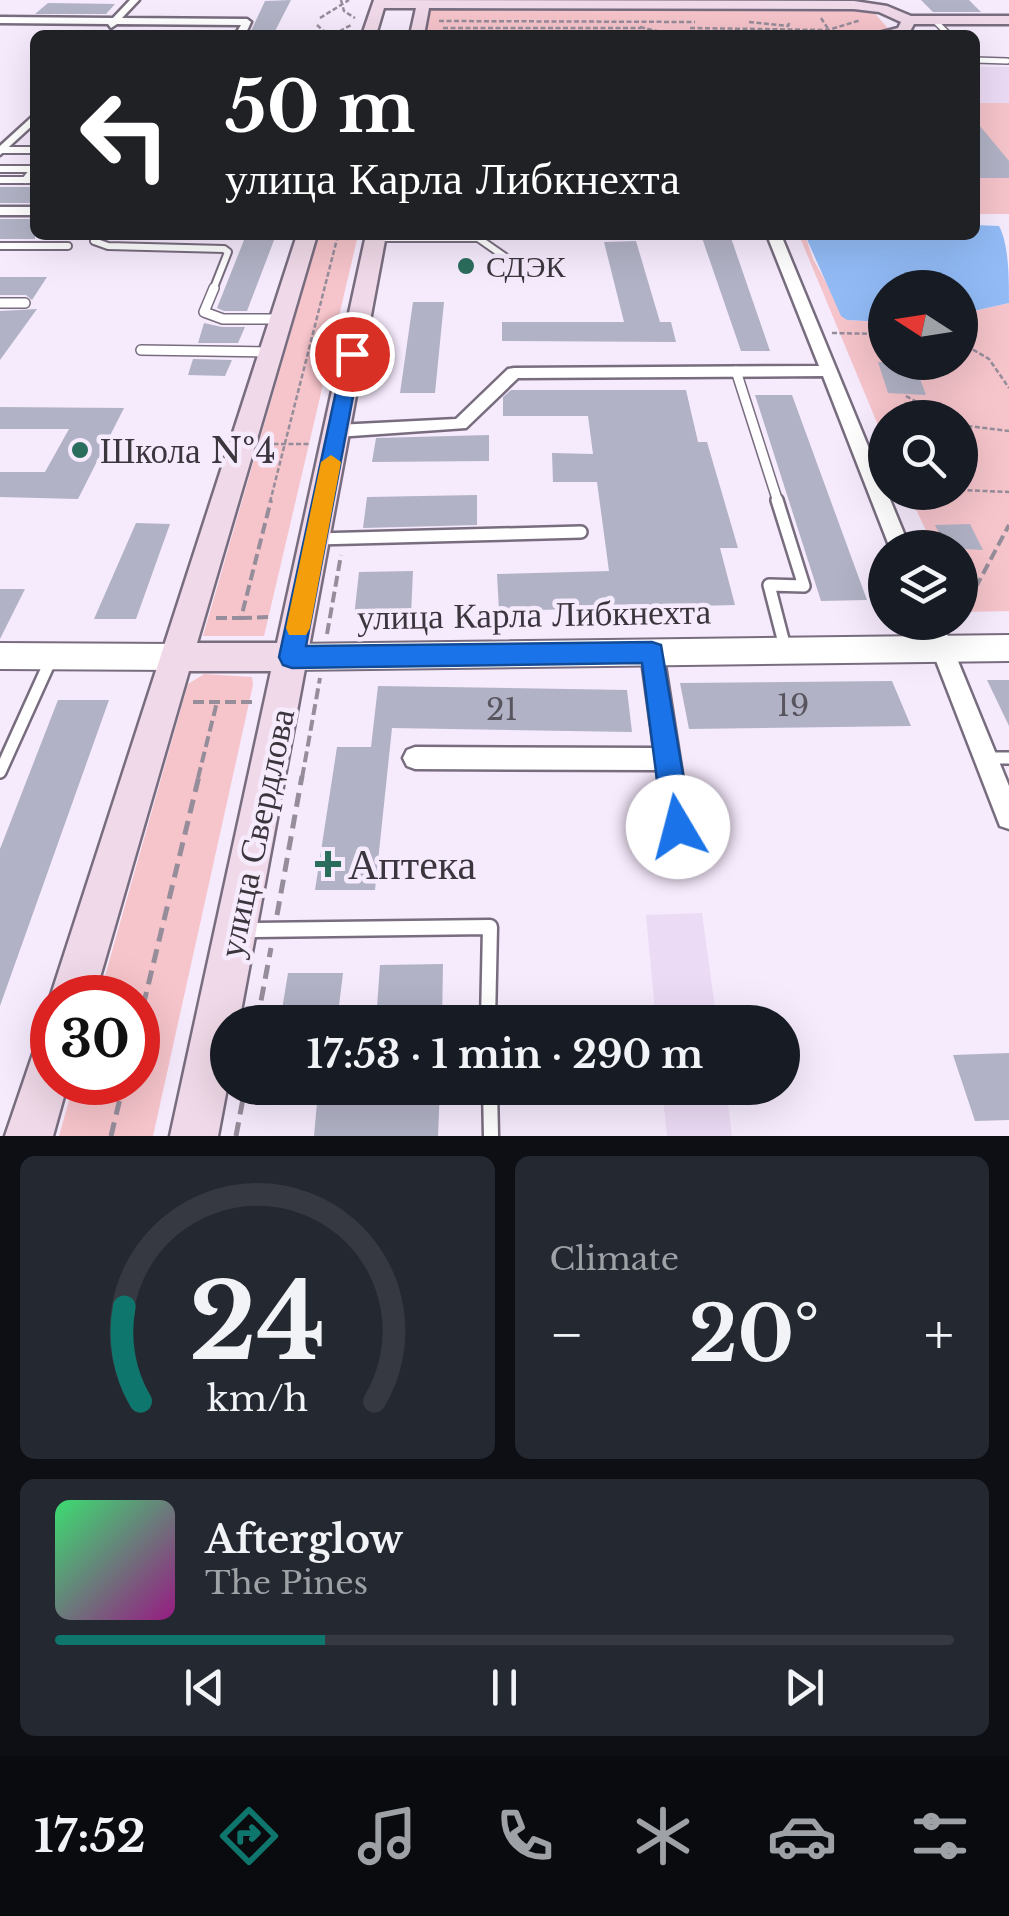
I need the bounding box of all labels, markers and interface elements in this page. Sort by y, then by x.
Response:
text: 50 m [225,64,416,151]
icon: left [60,70,190,200]
text: улица Карла Либкнехта [225,150,680,206]
place label: СДЭК [486,248,567,285]
marker: СДЭК [455,255,477,277]
north arrow [868,270,978,380]
map controls [868,270,978,640]
pin [310,312,395,397]
icon: arrive [325,327,380,382]
button: search [868,400,978,510]
place label: Школа №4 [100,429,276,472]
marker: Школа №4 [69,439,91,461]
button: layers [868,530,978,640]
street label: улица Карла Либкнехта [357,589,712,639]
house number: 19 [777,687,809,724]
house number: 21 [486,691,518,728]
street label: улица Свердлова [209,704,303,961]
position arrow [626,775,730,879]
place label: Аптека [348,838,477,890]
marker: Аптека [317,853,339,875]
speed limit sign: 30 [30,975,160,1105]
text: 17:53 · 1 min · 290 m [307,1031,703,1078]
text: Climate [550,1239,679,1279]
text: 24 [189,1258,326,1387]
text: 20° [689,1288,819,1381]
text: − [550,1301,584,1369]
text: + [924,1301,954,1369]
text: km/h [207,1376,308,1421]
text: Afterglow [205,1516,403,1563]
text: The Pines [205,1563,368,1603]
icon: previous [177,1660,232,1715]
icon: pause [477,1660,532,1715]
icon: next [777,1660,832,1715]
icon: directions [214,1801,284,1871]
icon: music [352,1801,422,1871]
icon: phone [490,1801,560,1871]
icon: climate [628,1801,698,1871]
icon: car [767,1801,837,1871]
icon: filters [905,1801,975,1871]
text: 17:52 [34,1808,146,1864]

